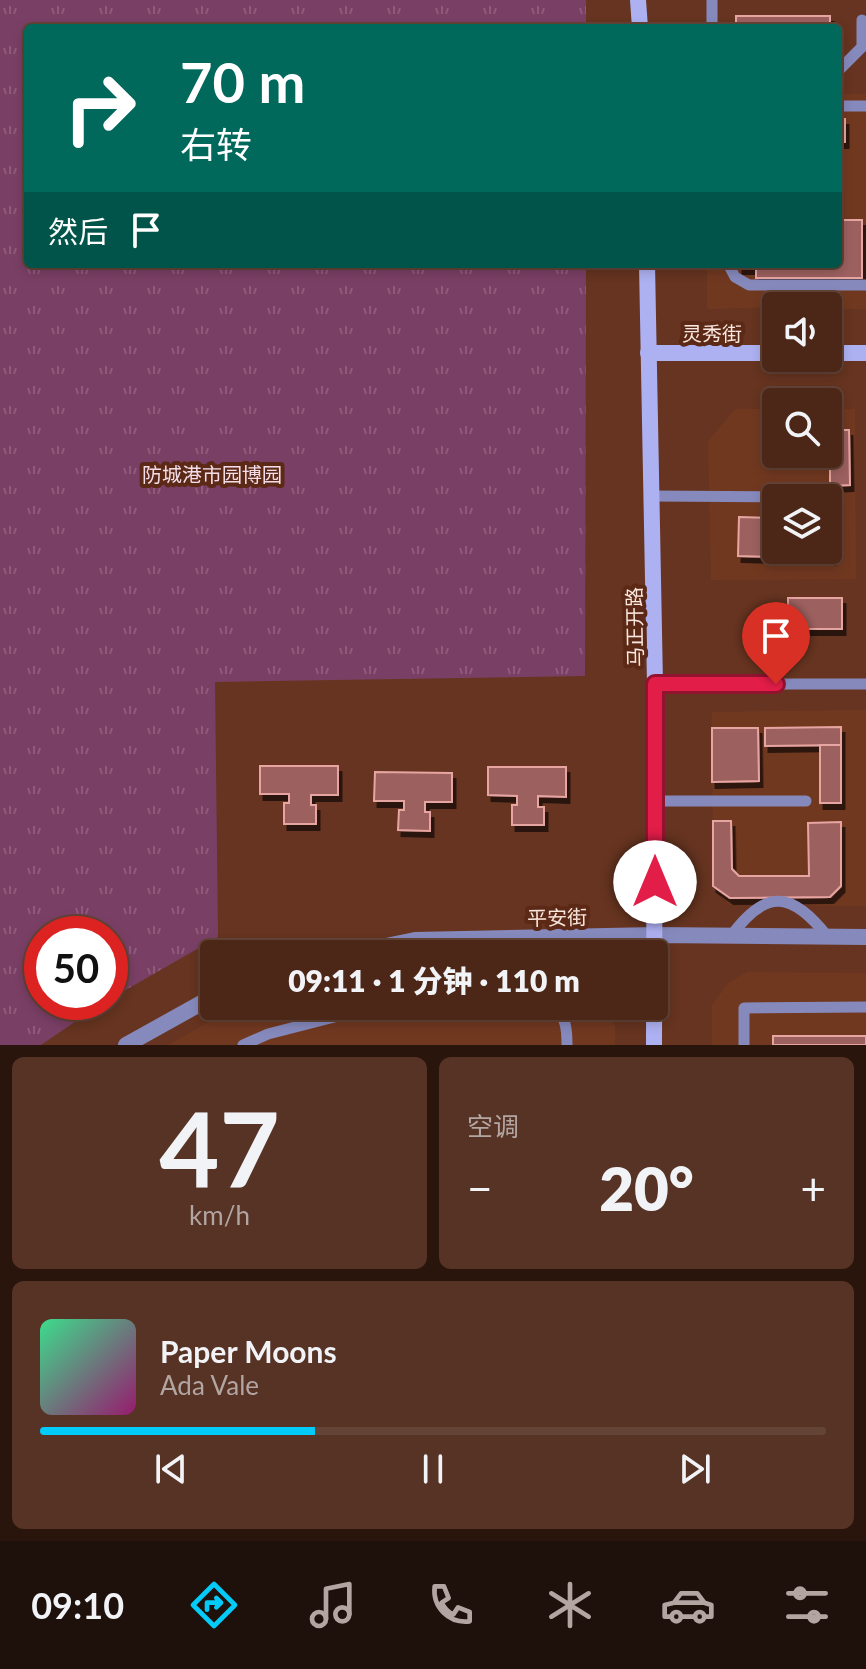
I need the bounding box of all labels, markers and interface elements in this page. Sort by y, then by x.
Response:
text: 70 m [180,48,305,115]
icon: right [48,56,152,160]
text: 右转 [180,122,252,166]
icon: arrive [124,208,168,252]
text: 然后 [48,213,108,249]
map controls [762,292,842,564]
button: sound [762,292,842,372]
street label: 灵秀街 [682,321,742,345]
button: search [762,388,842,468]
park label: 防城港市园博园 [142,462,282,486]
button: layers [762,484,842,564]
street label: 马正开路 [621,587,647,667]
pin [742,602,810,684]
icon: arrive [754,614,798,658]
position arrow [613,840,697,924]
street label: 平安街 [527,904,587,930]
speed limit sign: 50 [24,916,128,1020]
text: 09:11 · 1 分钟 · 110 m [288,962,580,998]
text: 47 [159,1084,280,1209]
text: 空调 [467,1110,519,1142]
text: 20° [599,1152,694,1224]
text: − [467,1162,493,1214]
text: + [800,1162,826,1214]
text: km/h [189,1199,250,1231]
text: Paper Moons [160,1333,337,1369]
text: Ada Vale [160,1369,259,1401]
icon: previous [149,1447,193,1491]
icon: pause [411,1447,455,1491]
icon: next [673,1447,717,1491]
icon: directions [186,1577,242,1633]
icon: music [305,1577,361,1633]
icon: phone [423,1577,479,1633]
icon: climate [542,1577,598,1633]
icon: car [660,1577,716,1633]
icon: filters [779,1577,835,1633]
text: 09:10 [31,1583,124,1627]

